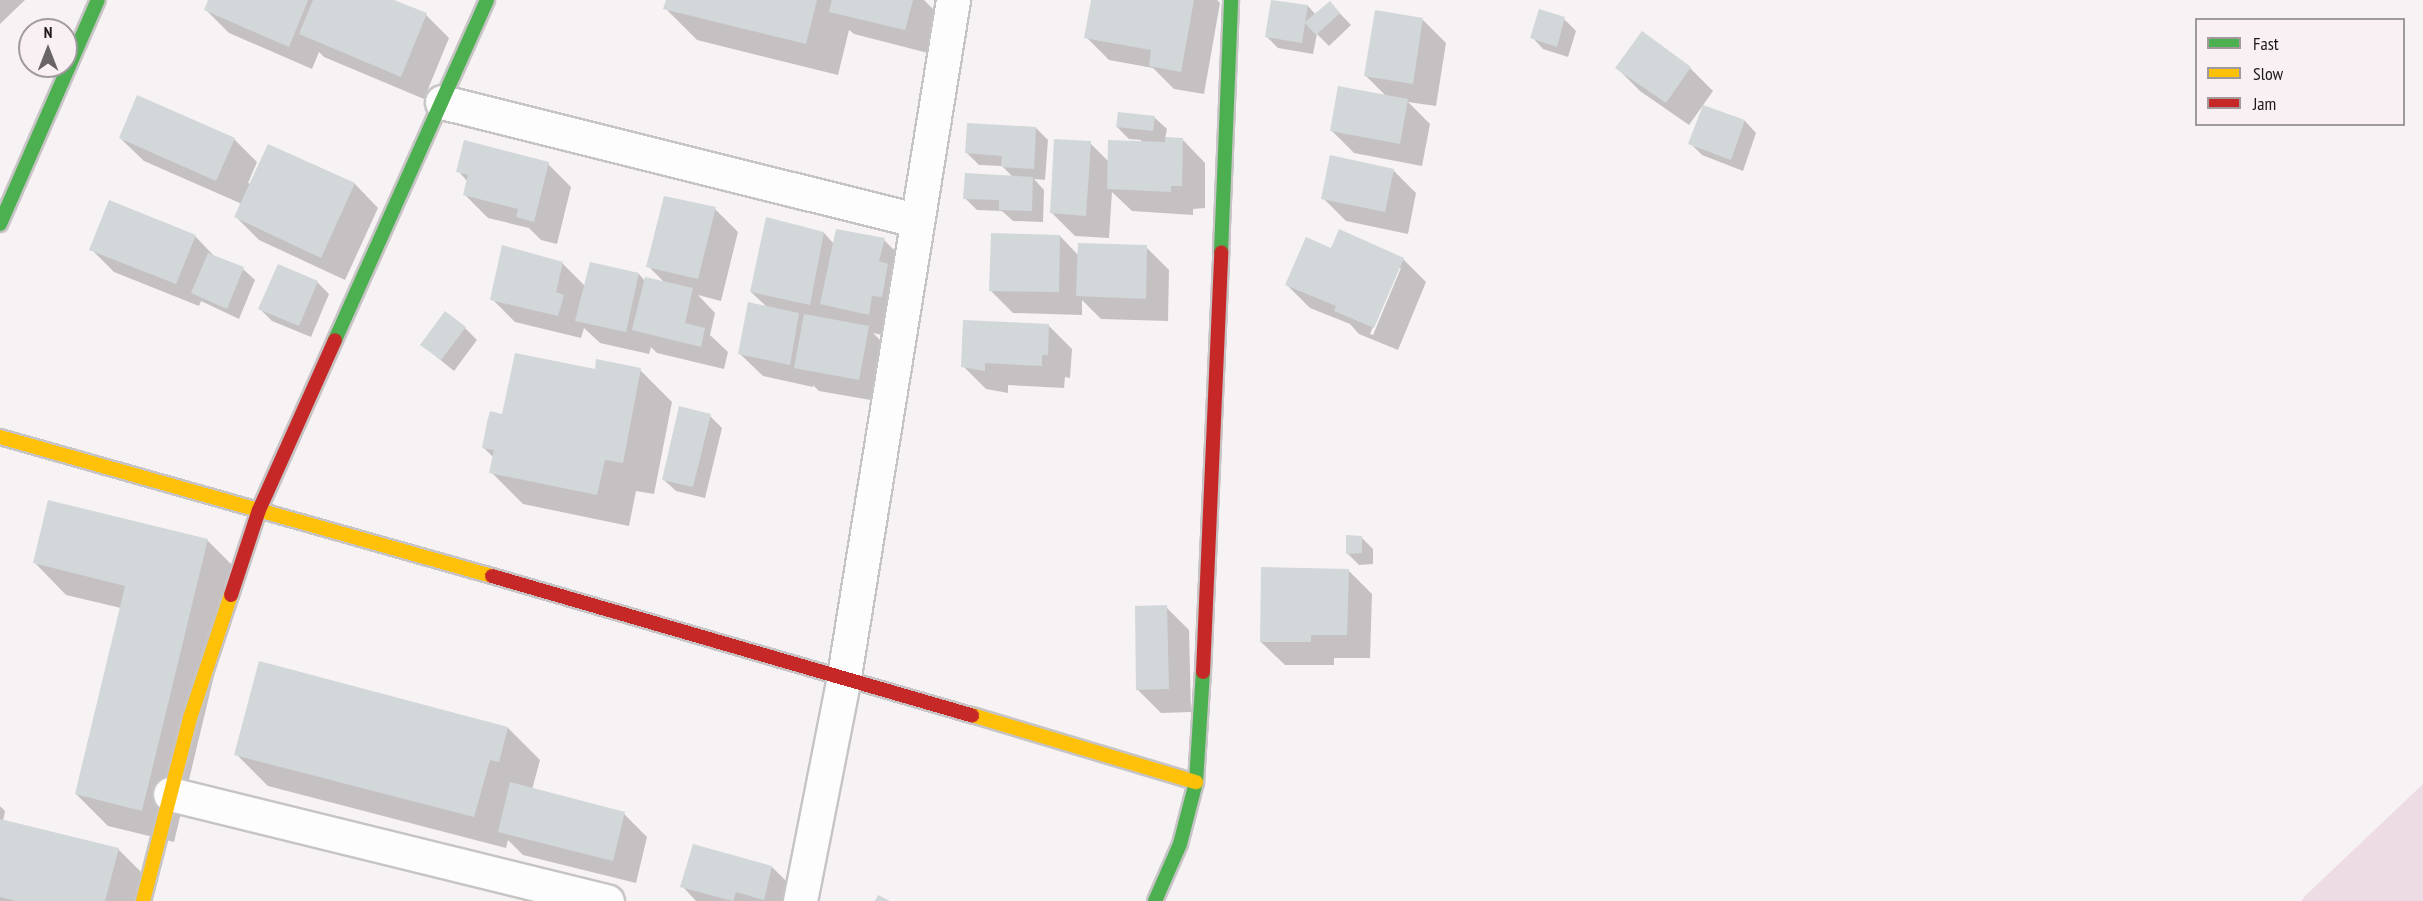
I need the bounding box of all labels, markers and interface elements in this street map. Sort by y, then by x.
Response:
north arrow [18,18,78,78]
legend [2195,18,2405,126]
text: N [44,22,52,42]
text: Fast [2253,32,2279,55]
text: Slow [2253,62,2283,85]
text: Jam [2253,92,2276,115]

